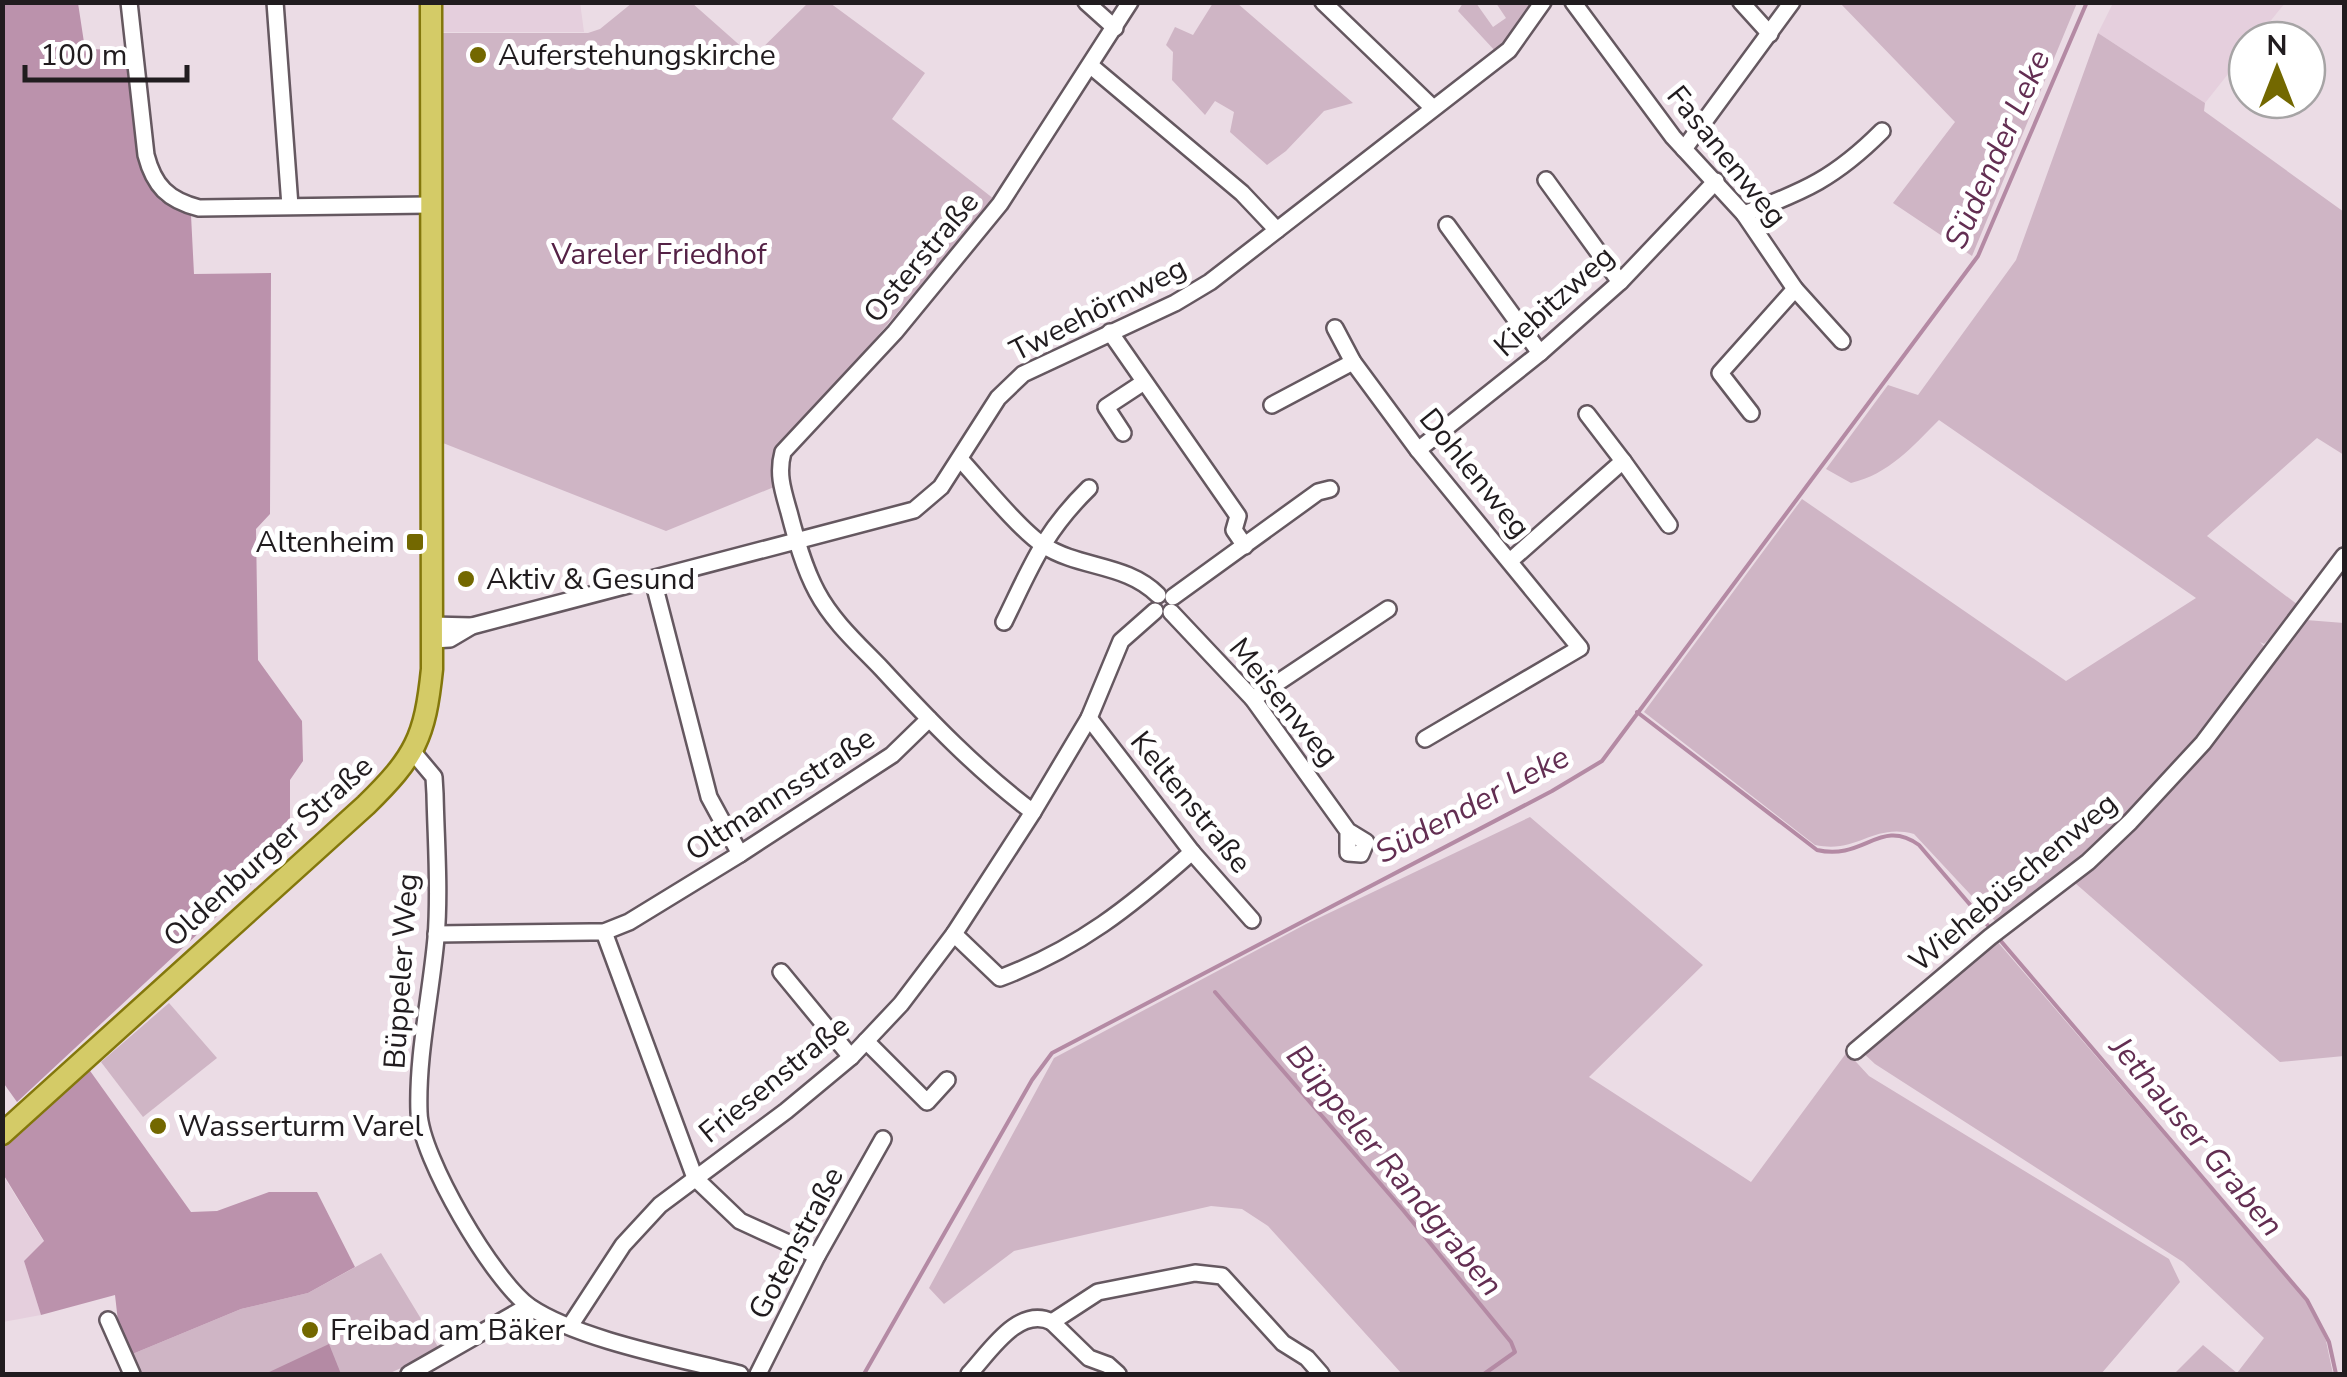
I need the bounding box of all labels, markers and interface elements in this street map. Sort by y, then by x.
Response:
scale bar [25,20,188,82]
north arrow [2227,20,2327,120]
text: N [2267,27,2287,65]
text: 100 m [40,35,127,76]
place label: Auferstehungskirche [498,35,776,76]
water label: Südender Leke [1934,43,2061,256]
marker: Auferstehungskirche [467,44,489,66]
street label: Fasanenweg [1657,77,1796,235]
street label: Osterstraße [854,183,988,332]
park label: Vareler Friedhof [550,234,768,275]
street label: Kiebitzweg [1485,236,1623,366]
street label: Tweehörnweg [1003,247,1193,372]
street label: Dohlenweg [1410,400,1540,547]
place label: Altenheim [256,522,395,563]
marker: Altenheim [404,531,426,553]
place label: Aktiv & Gesund [486,559,695,600]
marker: Aktiv & Gesund [455,568,477,590]
street label: Meisenweg [1219,629,1348,775]
street label: Oltmannsstraße [678,718,883,871]
street label: Keltenstraße [1121,723,1261,882]
water label: Südender Leke [1368,735,1577,874]
street label: Oldenburger Straße [155,746,382,957]
street label: Wiehebüschenweg [1901,783,2126,982]
street label: Büppeler Weg [374,872,429,1070]
street label: Friesenstraße [690,1006,858,1153]
water label: Jethauser Graben [2099,1026,2293,1246]
water label: Büppeler Randgraben [1277,1035,1513,1305]
place label: Wasserturm Varel [178,1106,423,1147]
marker: Wasserturm Varel [147,1115,169,1137]
street label: Gotenstraße [739,1160,854,1327]
place label: Freibad am Bäker [330,1310,565,1351]
marker: Freibad am Bäker [299,1319,321,1341]

